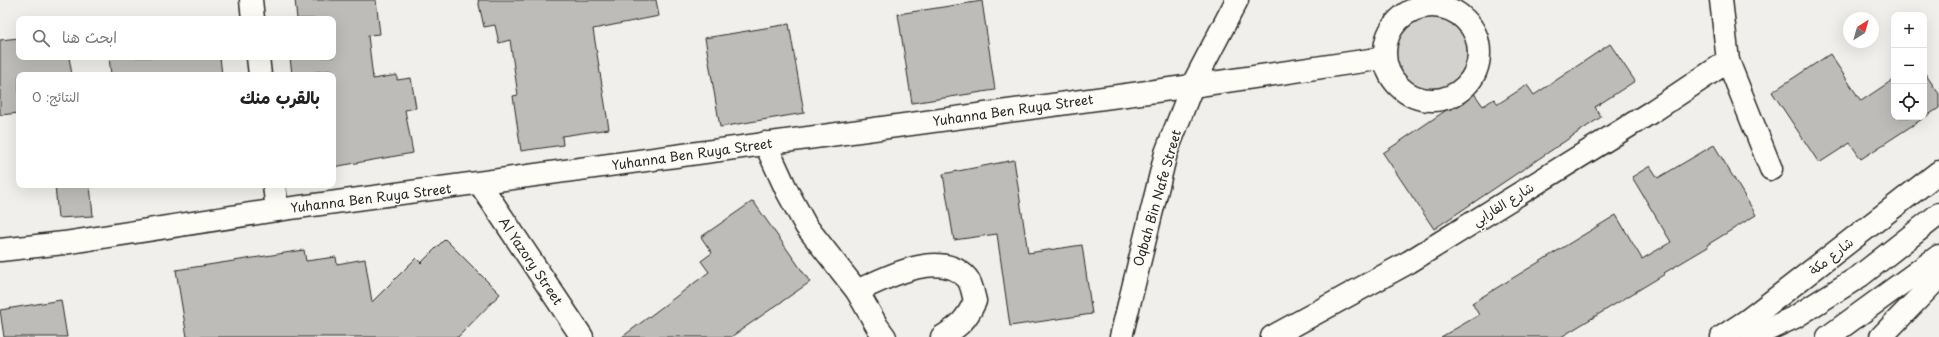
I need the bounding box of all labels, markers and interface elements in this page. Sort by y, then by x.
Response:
north arrow [1843,12,1879,48]
map controls [1891,12,1927,120]
button: + [1891,12,1927,48]
search box [16,16,336,60]
text: ابحث هنا [62,25,117,48]
icon: search [30,27,52,49]
button: − [1891,48,1927,84]
text: بالقرب منك [240,84,320,110]
button: locate [1891,84,1927,120]
text: النتائج: 0 [32,87,79,106]
street label: Yuhanna Ben Ruya Street [932,89,1094,130]
street label: Oqbah Bin Nafe Street [1128,127,1185,268]
street label: Yuhanna Ben Ruya Street [611,133,773,174]
street label: شارع الفارابي [1468,177,1539,233]
street label: Yuhanna Ben Ruya Street [290,178,452,217]
street label: Al Yazory Street [495,213,568,308]
street label: شارع مكة [1805,232,1857,280]

